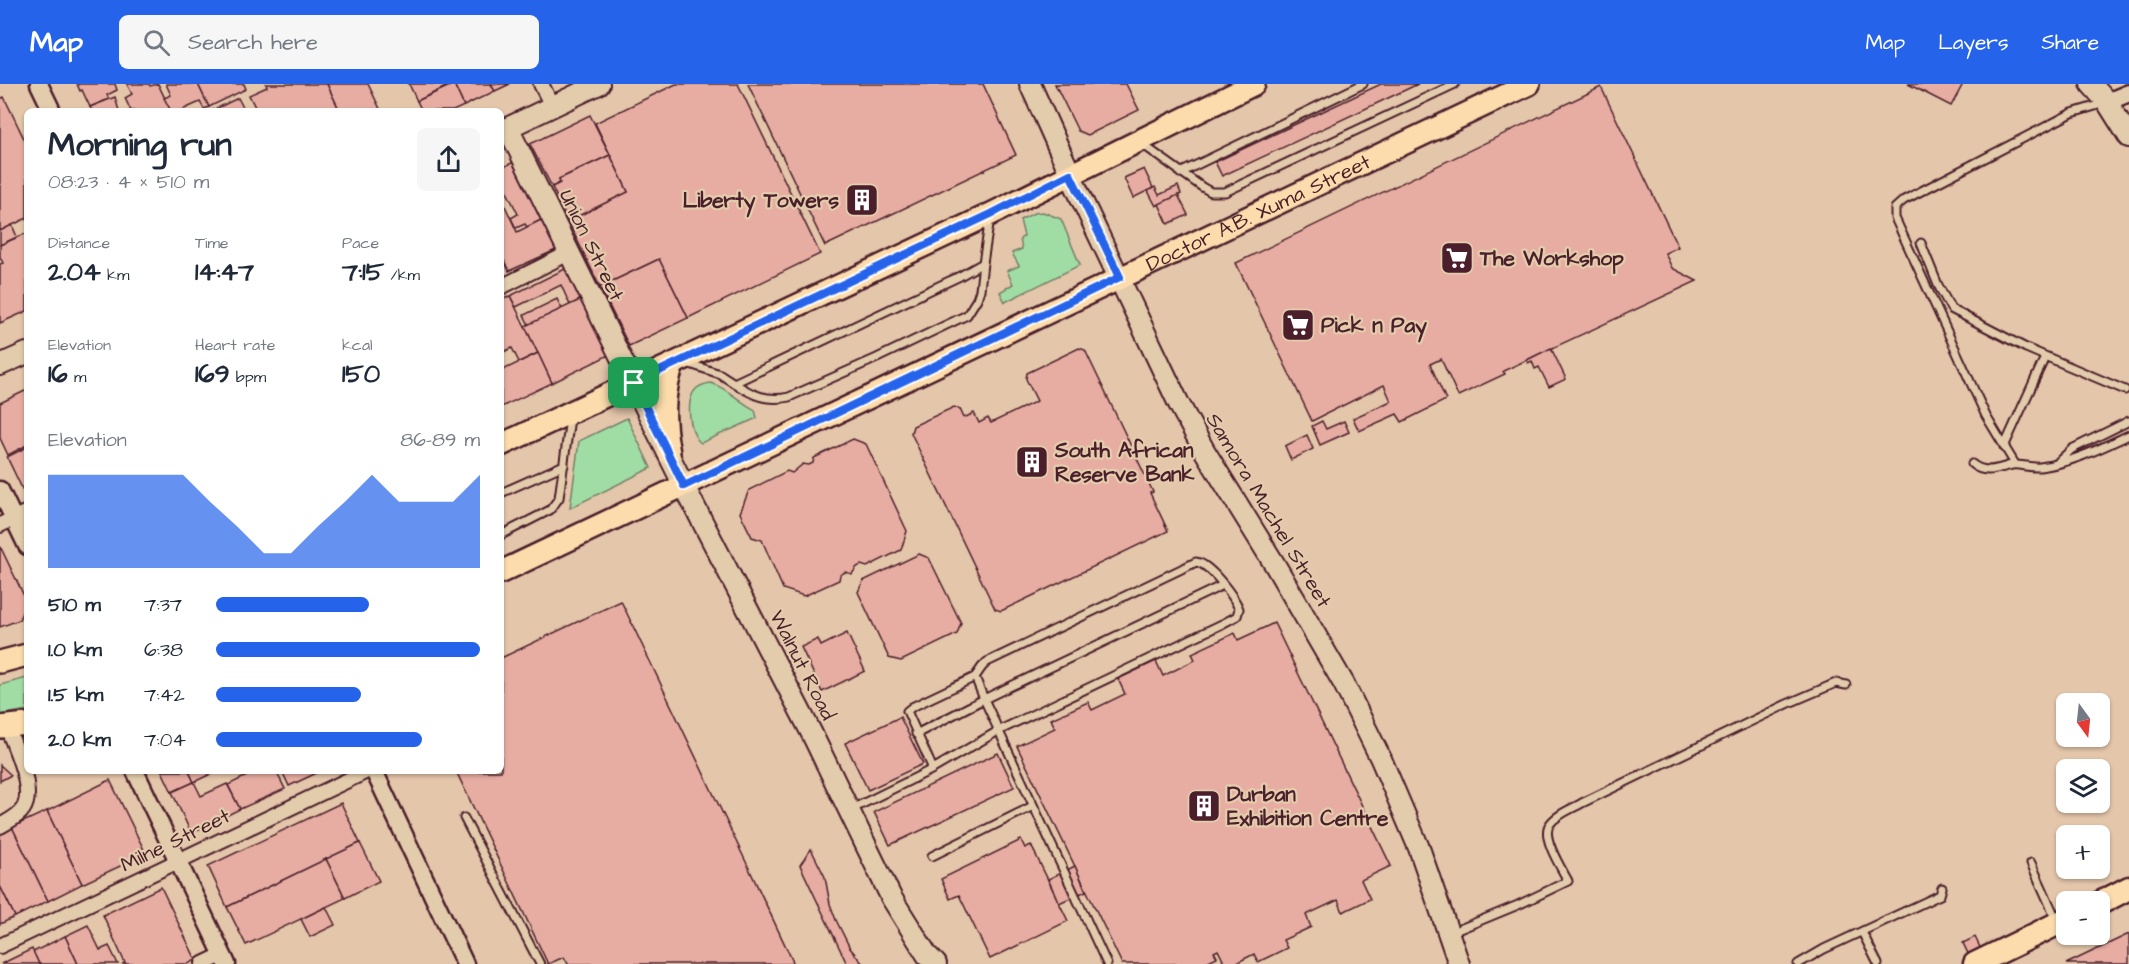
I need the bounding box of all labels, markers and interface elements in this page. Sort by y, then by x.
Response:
search box [119,15,539,69]
text: Map [30,23,83,62]
icon: search [140,26,173,59]
text: Search here [188,27,318,58]
text: Map [1865,28,1905,57]
text: Layers [1938,28,2008,57]
text: Share [2041,28,2099,57]
text: Morning run [48,122,232,168]
button: share [417,128,480,191]
street label: Doctor A.B. Xuma Street [1141,147,1376,279]
text: 08:23 · 4 × 510 m [48,168,209,196]
building icon: Liberty Towers [844,182,880,218]
street label: Union Street [552,184,631,306]
place label: Liberty Towers [683,186,839,218]
text: Distance [48,232,110,254]
text: Time [195,232,229,254]
text: Pace [342,232,379,254]
supermarket icon: The Workshop [1439,240,1475,276]
place label: The Workshop [1479,244,1624,274]
text: 2.04 [48,254,101,290]
text: 14:47 [195,254,254,290]
text: 7:15 [342,254,384,290]
text: km [101,264,129,286]
text: /km [384,264,420,286]
supermarket icon: Pick n Pay [1280,307,1316,343]
place label: Pick n Pay [1321,311,1427,343]
text: Elevation [48,334,111,356]
text: Heart rate [195,334,275,356]
text: kcal [342,334,373,356]
text: 16 [48,356,68,392]
text: 169 [195,356,229,392]
text: 150 [342,356,380,392]
pin [608,357,659,408]
text: m [68,366,87,388]
text: bpm [229,366,266,388]
icon: arrive [617,366,650,399]
street label: Samora Machel Street [1199,407,1339,614]
text: Elevation [48,426,127,454]
text: 86–89 m [400,426,480,454]
place label: South African Reserve Bank [1054,436,1195,489]
building icon: South African Reserve Bank [1014,444,1050,480]
text: 510 m [48,591,101,619]
text: 7:37 [144,591,182,619]
street label: Walnut Road [762,605,843,725]
text: 1.0 km [48,636,102,664]
text: 6:38 [144,636,183,664]
text: 1.5 km [48,681,103,709]
text: 7:42 [144,681,185,709]
north arrow [2056,693,2110,747]
map controls [2056,693,2110,945]
text: 2.0 km [48,726,111,754]
text: 7:04 [144,726,186,754]
button: layers [2056,759,2110,813]
place label: Durban Exhibition Centre [1227,780,1389,833]
building icon: Durban Exhibition Centre [1186,788,1222,824]
street label: Milne Street [115,801,235,880]
button: + [2056,825,2110,879]
button: − [2056,891,2110,945]

